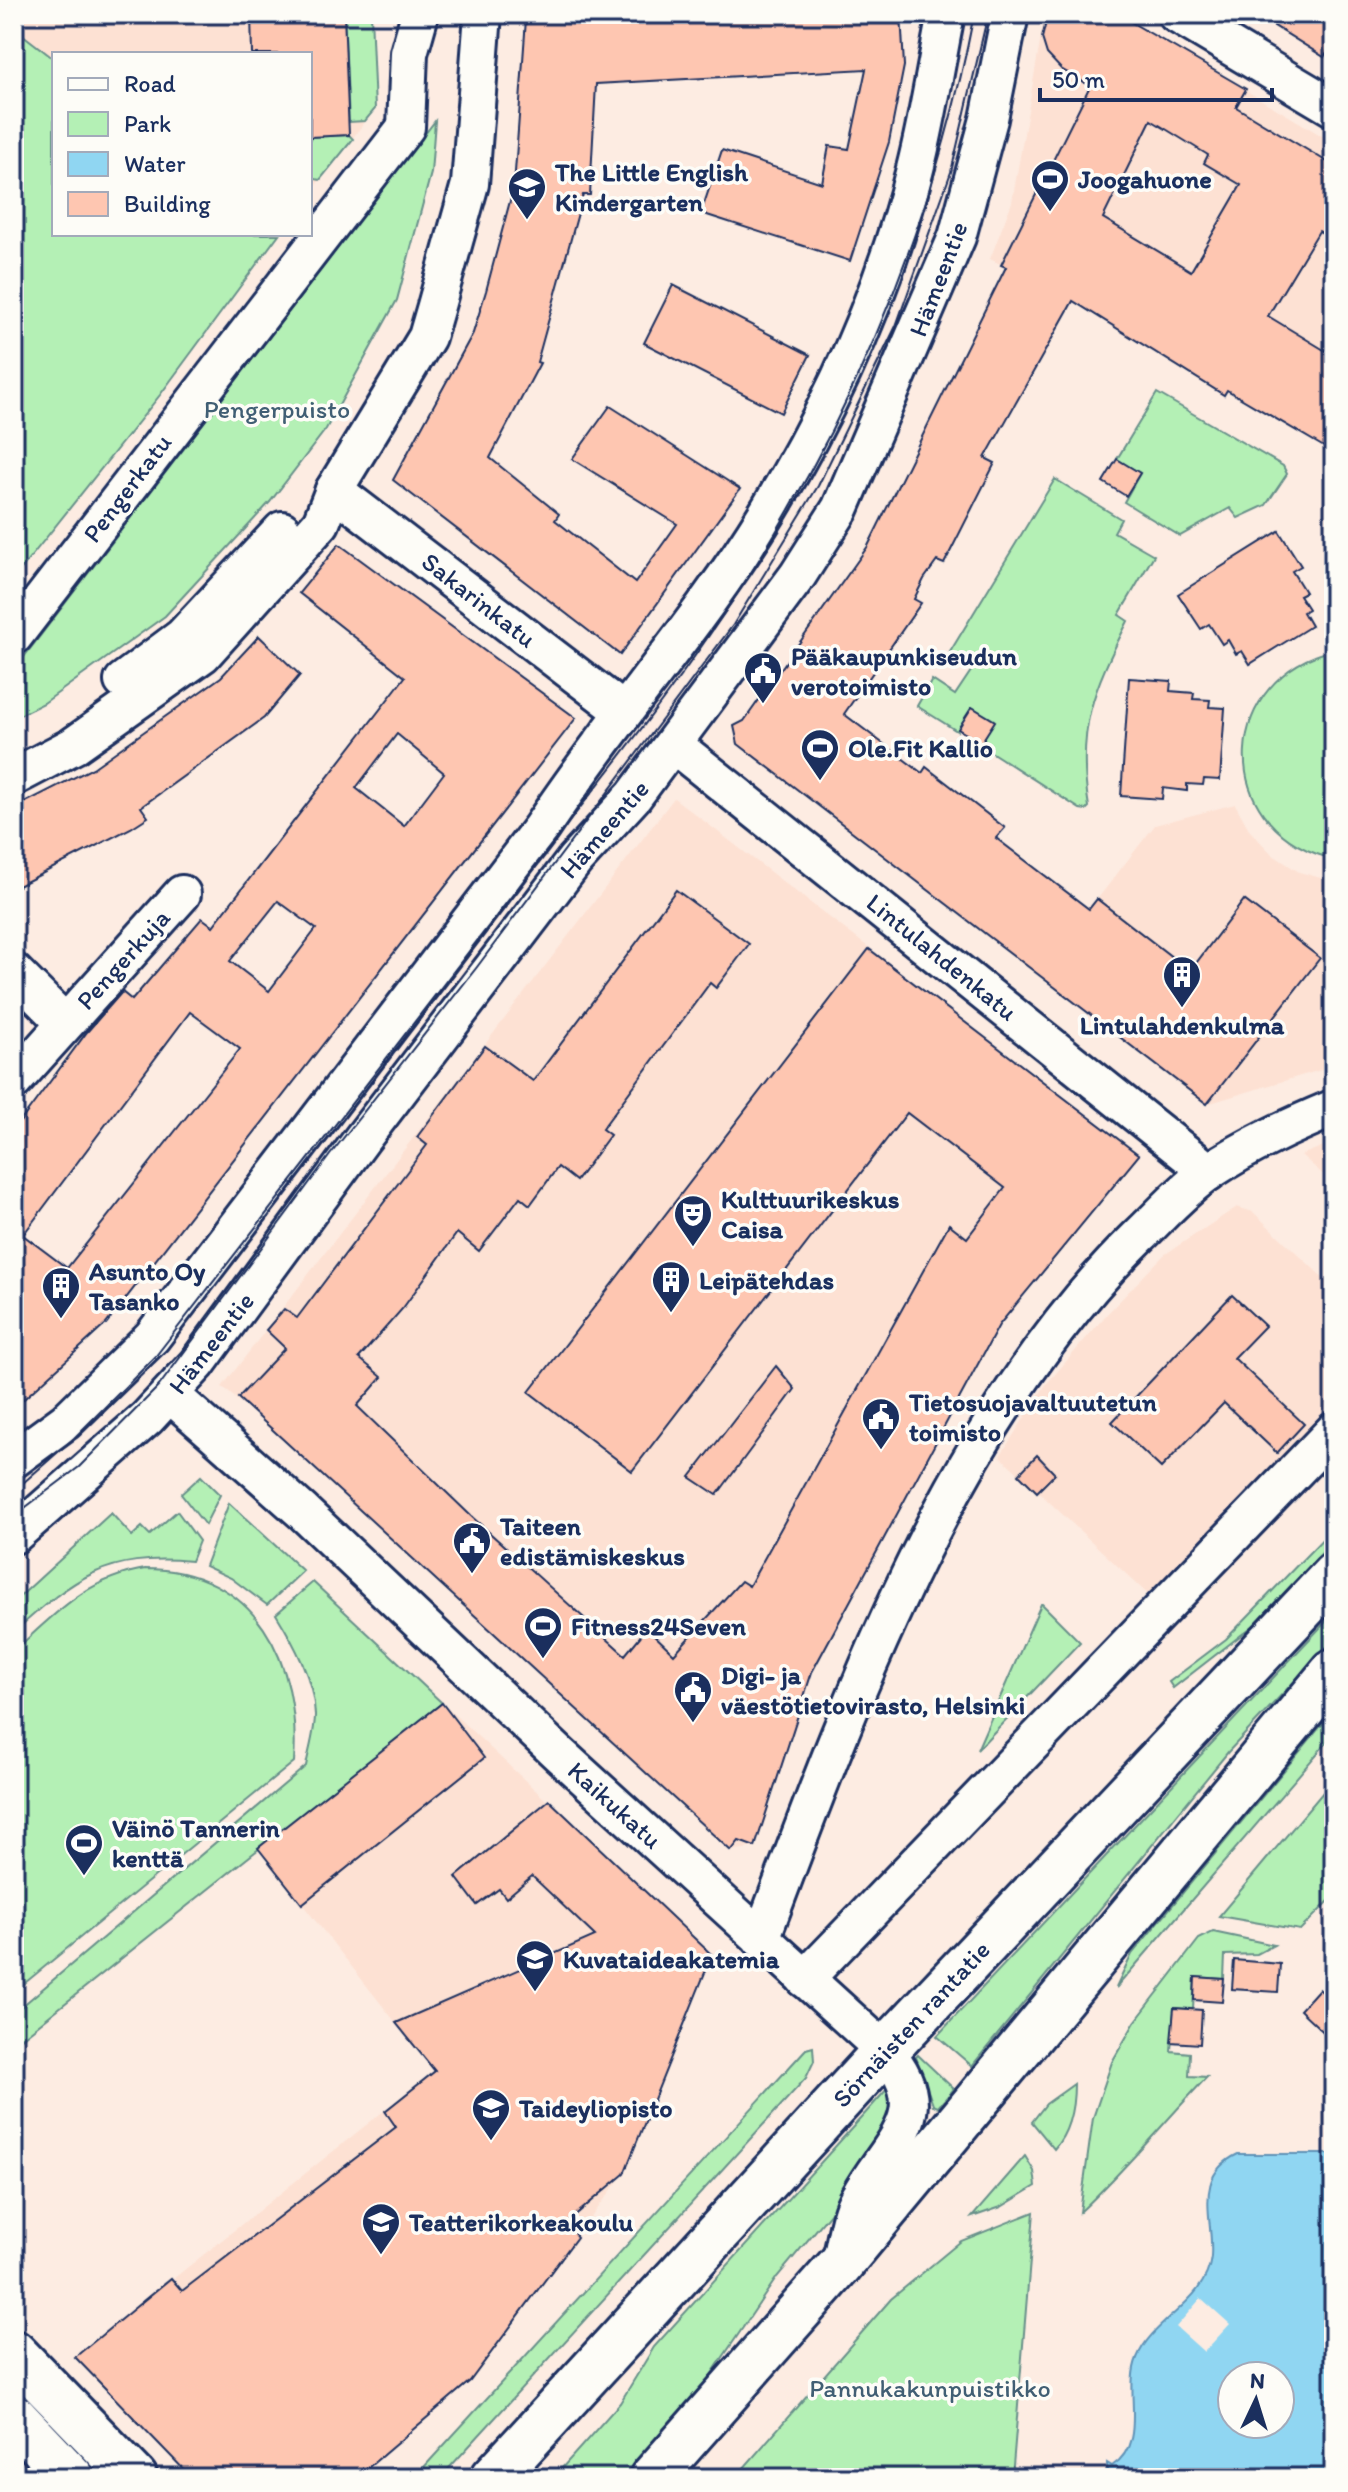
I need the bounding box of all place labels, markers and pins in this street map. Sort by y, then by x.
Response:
place label: The Little English Kindergarten [554,156,749,218]
sports icon: Joogahuone [1029,158,1071,213]
place label: Joogahuone [1077,163,1212,195]
school or university icon: The Little English Kindergarten [506,166,548,221]
place label: Pääkaupunkiseudun verotoimisto [791,640,1017,702]
public building icon: Pääkaupunkiseudun verotoimisto [742,650,784,705]
sports icon: Ole.Fit Kallio [799,727,841,782]
place label: Ole.Fit Kallio [848,732,993,764]
building icon: Lintulahdenkulma [1161,954,1203,1009]
place label: Lintulahdenkulma [1080,1009,1285,1041]
place label: Kulttuurikeskus Caisa [721,1183,900,1245]
theatre icon: Kulttuurikeskus Caisa [672,1193,714,1248]
place label: Asunto Oy Tasanko [88,1255,206,1317]
building icon: Leipätehdas [650,1259,692,1314]
place label: Leipätehdas [699,1264,834,1296]
building icon: Asunto Oy Tasanko [40,1265,82,1320]
place label: Tietosuojavaltuutetun toimisto [908,1386,1157,1448]
public building icon: Tietosuojavaltuutetun toimisto [860,1396,902,1451]
place label: Taiteen edistämiskeskus [499,1510,685,1572]
public building icon: Taiteen edistämiskeskus [451,1520,493,1575]
sports icon: Fitness24Seven [522,1605,564,1660]
place label: Fitness24Seven [571,1610,746,1642]
place label: Digi- ja väestötietovirasto, Helsinki [721,1659,1025,1721]
public building icon: Digi- ja väestötietovirasto, Helsinki [672,1669,714,1724]
place label: Väinö Tannerin kenttä [112,1812,280,1874]
sports icon: Väinö Tannerin kenttä [63,1822,105,1877]
school or university icon: Kuvataideakatemia [514,1938,556,1993]
place label: Kuvataideakatemia [563,1943,780,1975]
school or university icon: Taideyliopisto [470,2087,512,2142]
place label: Taideyliopisto [518,2092,673,2124]
school or university icon: Teatterikorkeakoulu [360,2201,402,2256]
place label: Teatterikorkeakoulu [408,2206,634,2238]

